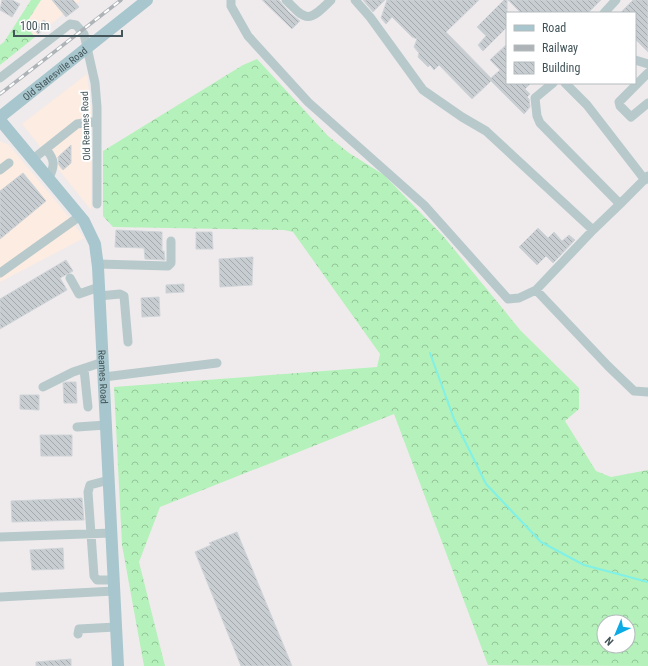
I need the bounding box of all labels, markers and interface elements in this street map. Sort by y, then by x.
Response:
scale bar [14,12,122,38]
legend [506,12,636,84]
text: 100 m [20,19,50,33]
text: Road [542,21,566,35]
text: Railway [542,41,578,55]
street label: Old Statesville Road [21,45,89,103]
text: Building [542,61,580,75]
street label: Old Reames Road [79,91,92,161]
street label: Reames Road [96,350,110,404]
north arrow [596,614,636,654]
text: N [602,634,616,648]

